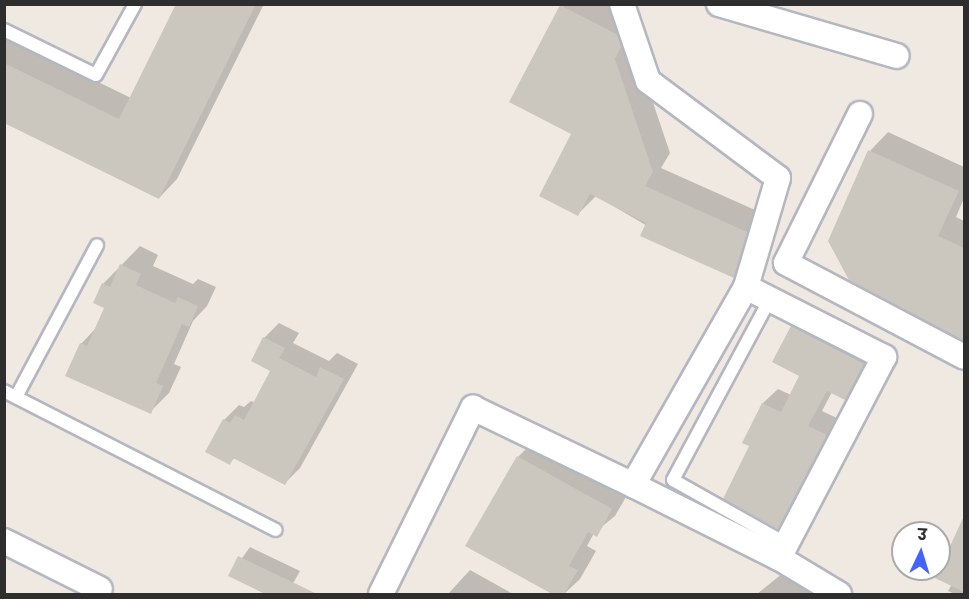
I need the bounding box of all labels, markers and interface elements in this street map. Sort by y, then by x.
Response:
north arrow [891,521,951,581]
text: उ [917,523,927,546]

